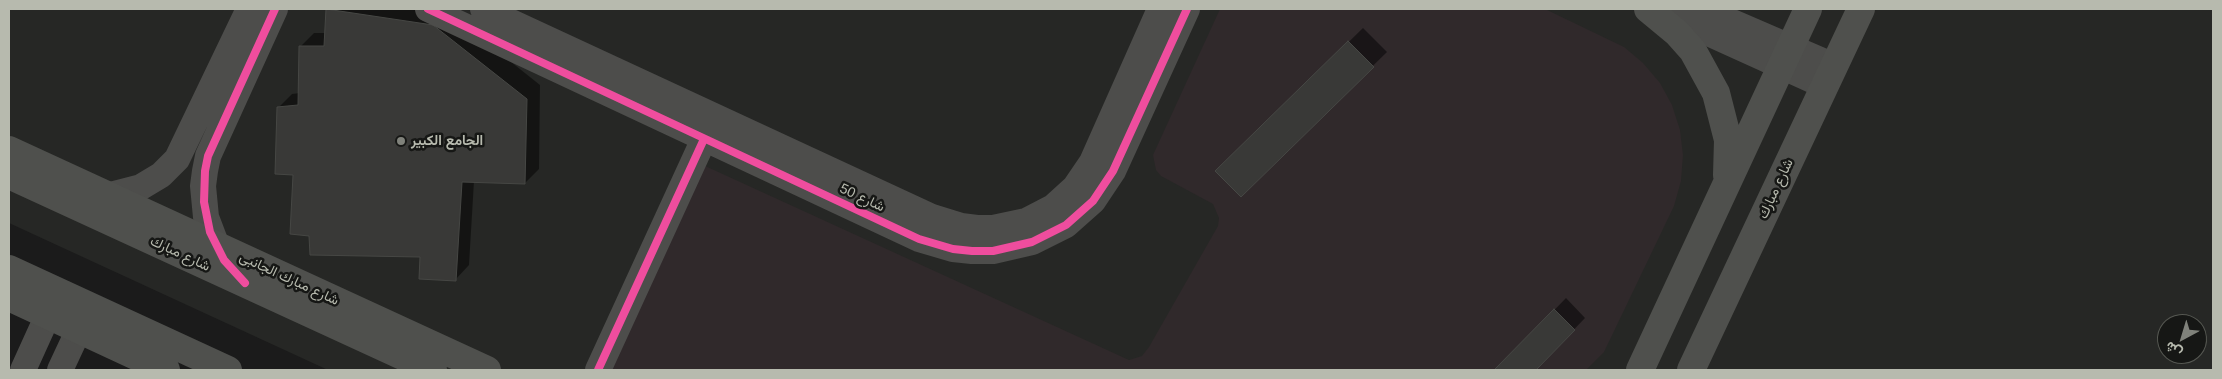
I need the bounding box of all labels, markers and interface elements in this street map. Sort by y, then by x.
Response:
place label: الجامع الكبير [411,133,483,149]
marker: الجامع الكبير [395,135,407,147]
street label: شارع مبارك [1755,156,1797,222]
street label: شارع 50 [837,180,887,216]
street label: شارع مبارك [147,233,213,275]
street label: شارع مبارك الجانبى [237,249,341,309]
north arrow [2157,314,2207,364]
text: ش [2162,338,2185,361]

